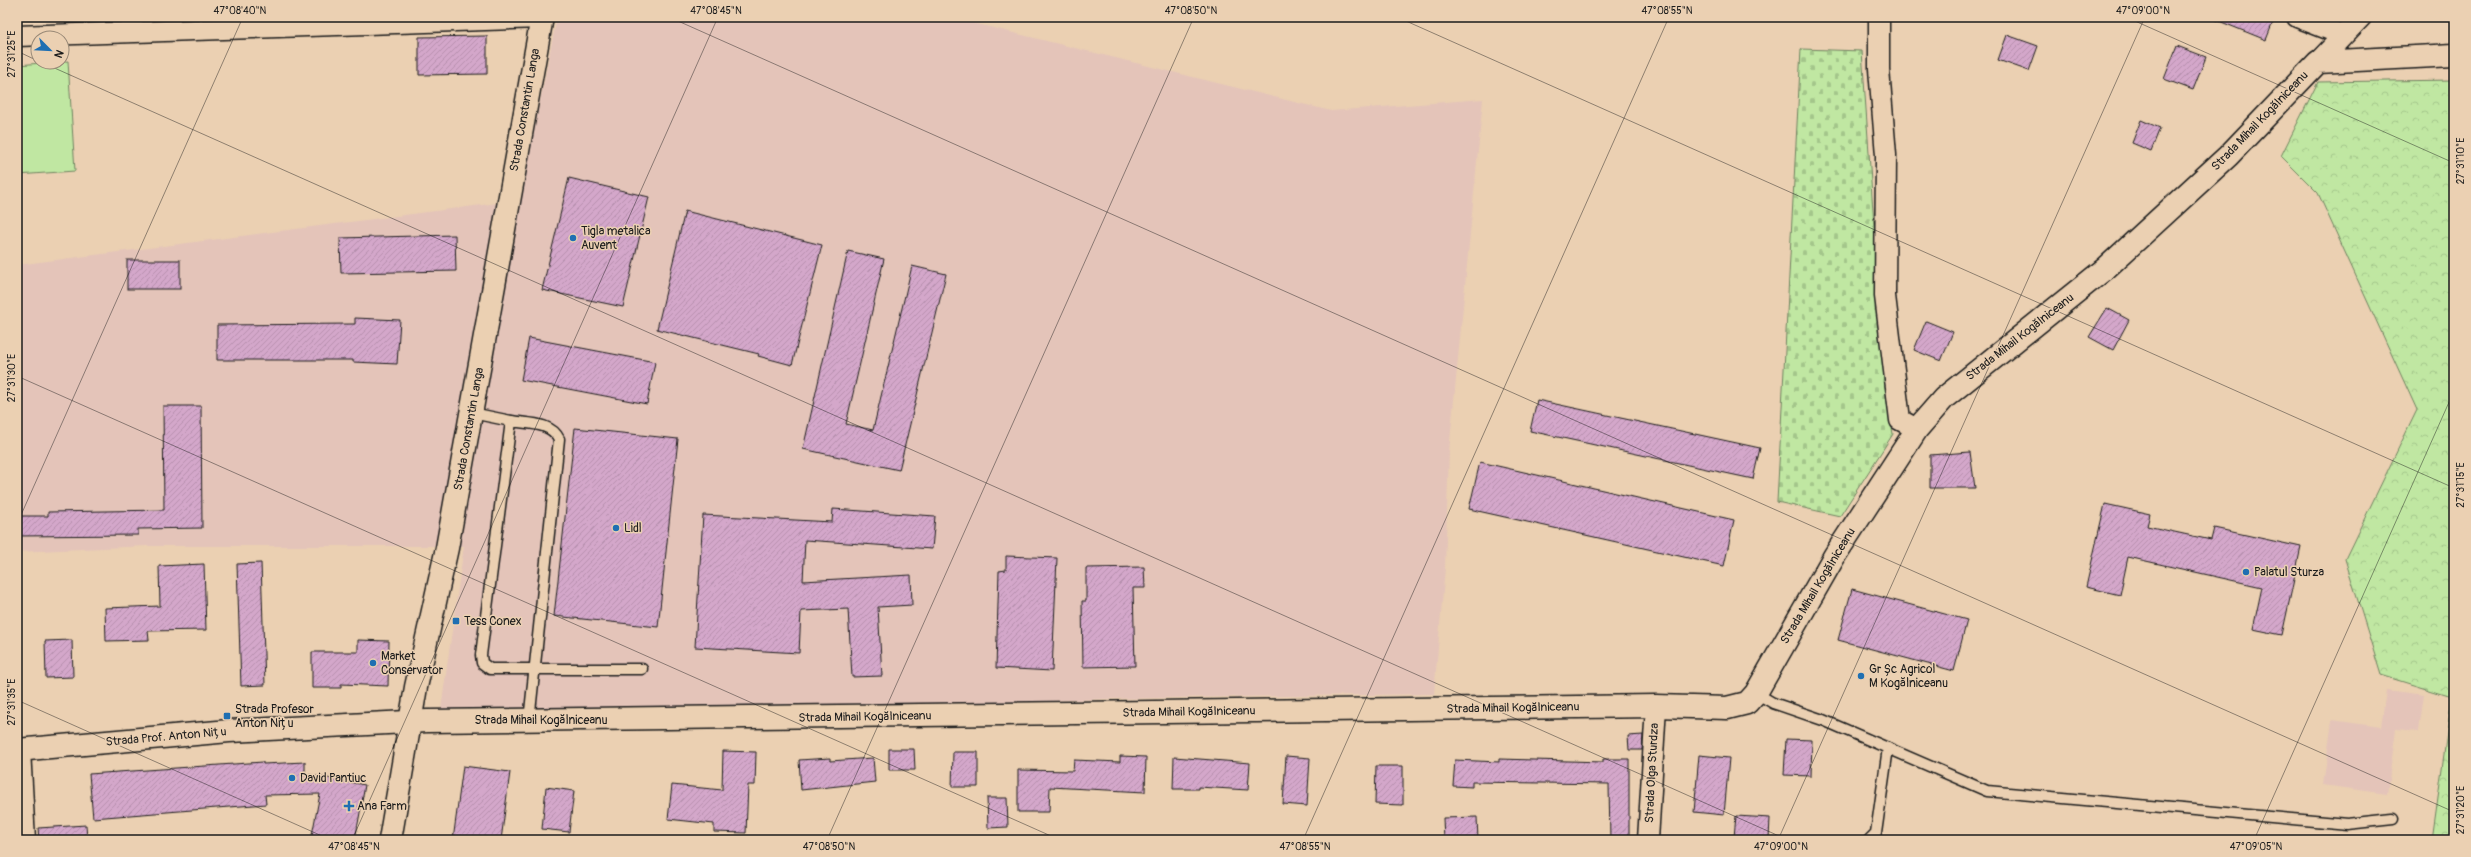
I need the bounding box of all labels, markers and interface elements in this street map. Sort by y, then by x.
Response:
text: 47°08'40"N [214,5,267,17]
text: 47°08'45"N [690,5,742,17]
text: 47°08'50"N [1165,5,1217,17]
text: 47°08'55"N [1642,5,1693,17]
text: 47°09'00"N [2116,5,2170,17]
north arrow [30,30,70,70]
text: 27°31'25"E [6,31,18,78]
street label: Strada Constantin Langa [507,47,543,173]
text: N [51,48,66,60]
street label: Strada Mihail Kogălniceanu [2208,68,2312,174]
text: 27°31'10"E [2455,138,2467,184]
place label: Tigla metalica Auvent [581,224,651,253]
marker: Tigla metalica Auvent [568,233,578,243]
street label: Strada Mihail Kogălniceanu [1963,290,2077,384]
text: 27°31'30"E [6,354,18,402]
street label: Strada Constantin Langa [451,366,487,492]
text: 27°31'15"E [2455,462,2467,508]
place label: Lidl [624,521,642,536]
marker: Lidl [611,523,621,533]
street label: Strada Mihail Kogălniceanu [1777,525,1859,647]
place label: Palatul Sturza [2254,565,2325,580]
marker: Palatul Sturza [2241,567,2251,577]
place label: Tess Conex [464,614,522,629]
marker: Tess Conex [451,616,461,626]
place label: Market Conservator [381,649,444,678]
marker: Market Conservator [368,658,378,668]
place label: Gr Șc Agricol M Kogălniceanu [1869,662,1948,691]
marker: Gr Șc Agricol M Kogălniceanu [1856,671,1866,681]
text: 27°31'35"E [6,679,18,726]
street label: Strada Mihail Kogălniceanu [1446,699,1580,717]
place label: Strada Profesor Anton Nițu [235,702,315,731]
street label: Strada Mihail Kogălniceanu [1122,703,1256,721]
street label: Strada Mihail Kogălniceanu [798,708,932,726]
marker: Strada Profesor Anton Nițu [222,711,232,721]
street label: Strada Mihail Kogălniceanu [474,713,608,728]
street label: Strada Olga Sturdza [1642,722,1662,823]
street label: Strada Prof. Anton Nițu [105,724,227,750]
place label: David Pantiuc [300,771,366,786]
marker: David Pantiuc [287,773,297,783]
text: 27°31'20"E [2455,786,2467,834]
place label: Ana Farm [357,799,407,814]
marker: Ana Farm [344,801,354,811]
text: 47°08'45"N [328,841,380,853]
text: 47°08'50"N [803,841,855,853]
text: 47°08'55"N [1280,841,1331,853]
text: 47°09'00"N [1754,841,1808,853]
text: 47°09'05"N [2230,841,2282,853]

